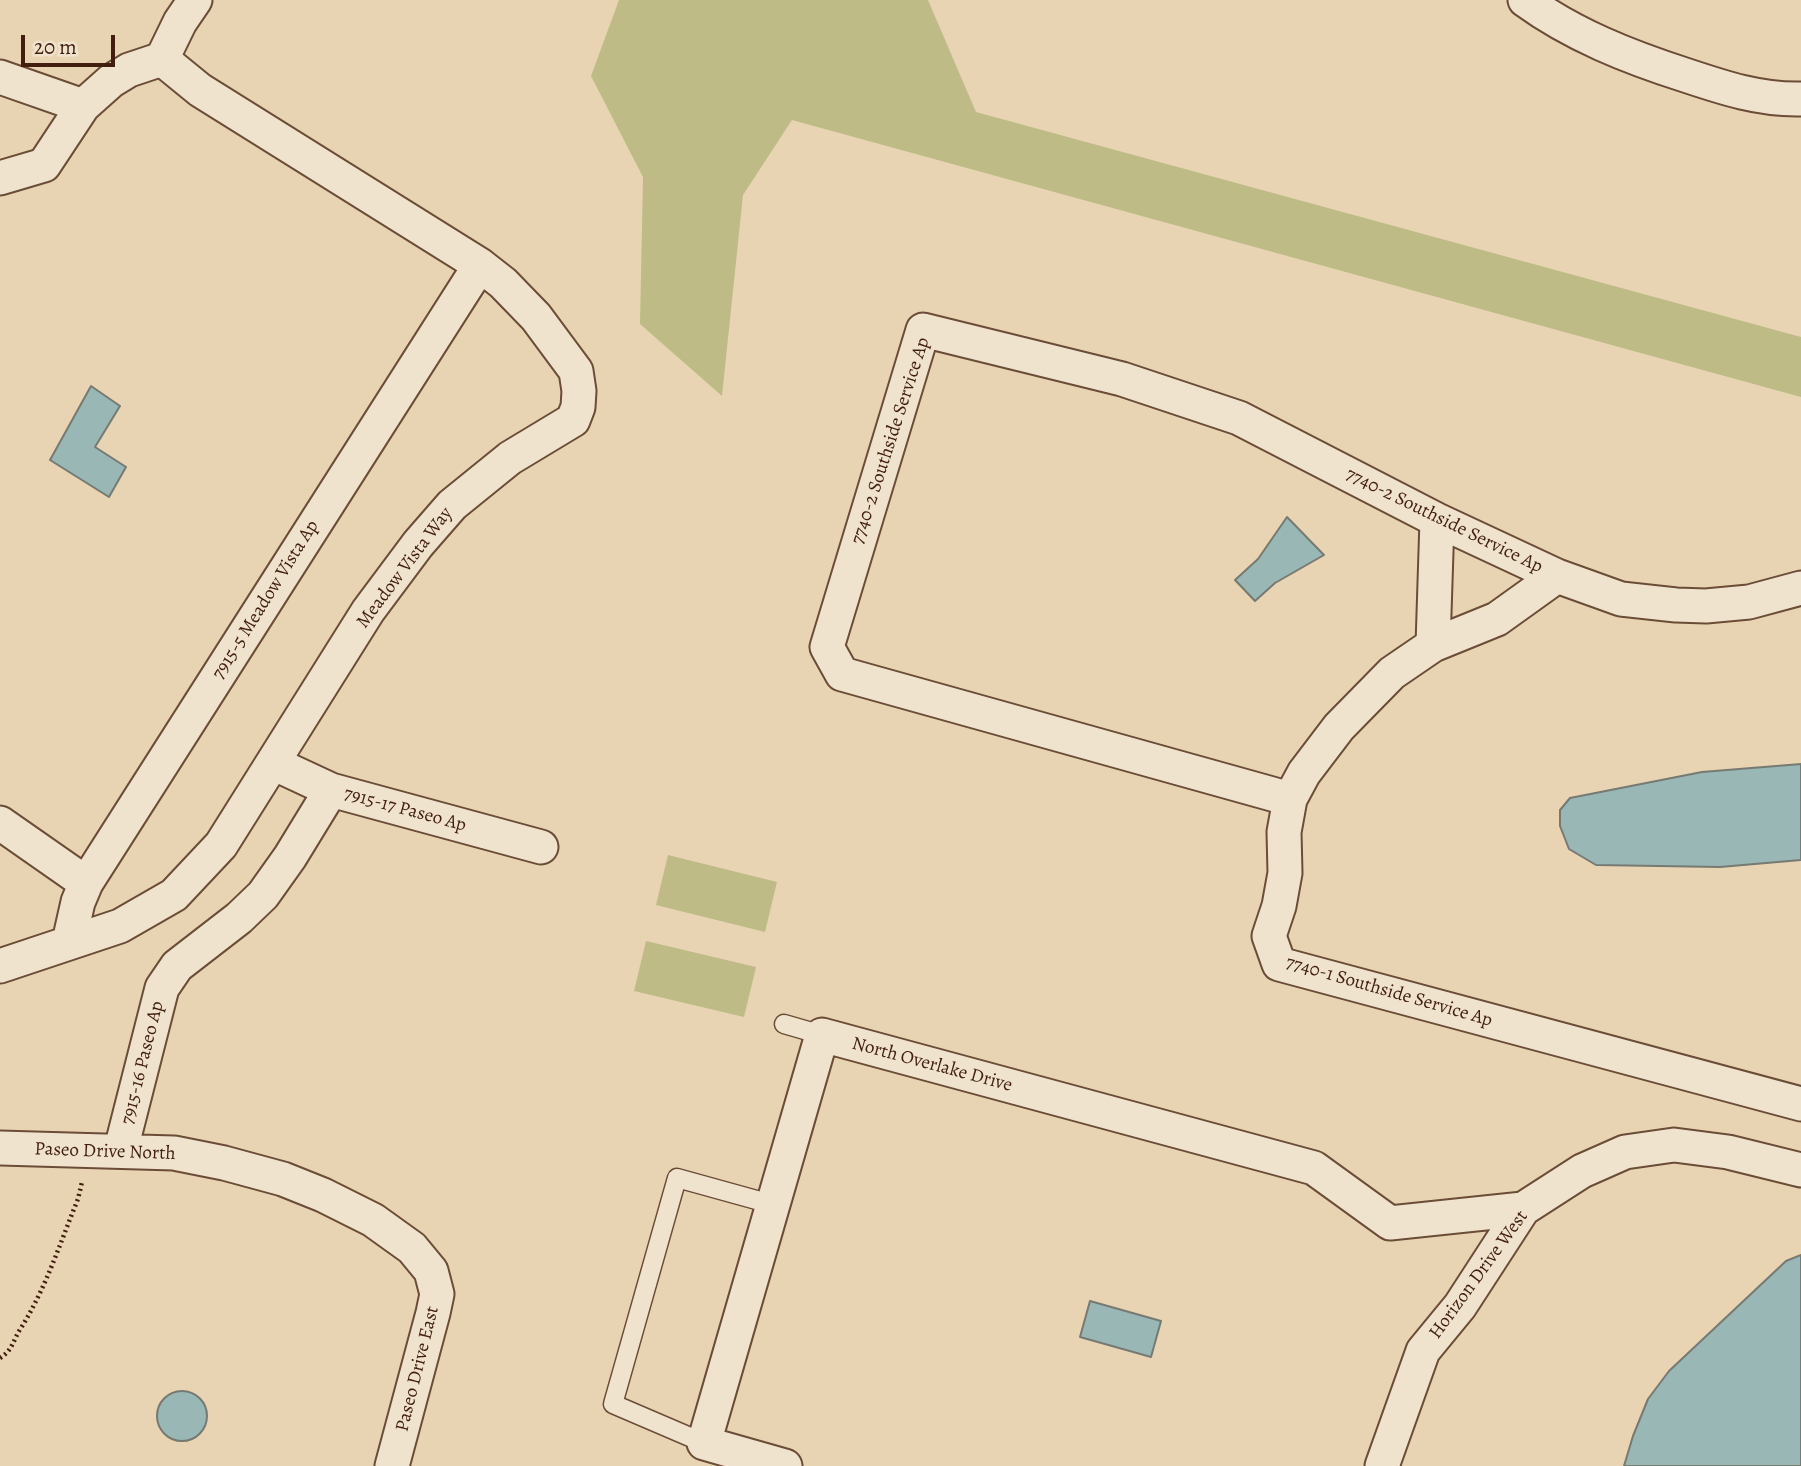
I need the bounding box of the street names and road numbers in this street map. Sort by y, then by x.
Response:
street label: 7740-2 Southside Service Ap [847,335,935,547]
street label: 7740-2 Southside Service Ap [1342,463,1546,579]
street label: Meadow Vista Way [352,503,458,633]
street label: 7915-5 Meadow Vista Ap [208,516,324,684]
street label: 7915-17 Paseo Ap [341,783,469,837]
street label: 7740-1 Southside Service Ap [1283,952,1495,1032]
street label: 7915-16 Paseo Ap [117,999,169,1127]
street label: North Overlake Drive [849,1033,1015,1097]
street label: Paseo Drive North [34,1138,176,1166]
street label: Horizon Drive West [1425,1206,1533,1344]
street label: Paseo Drive East [391,1304,445,1434]

